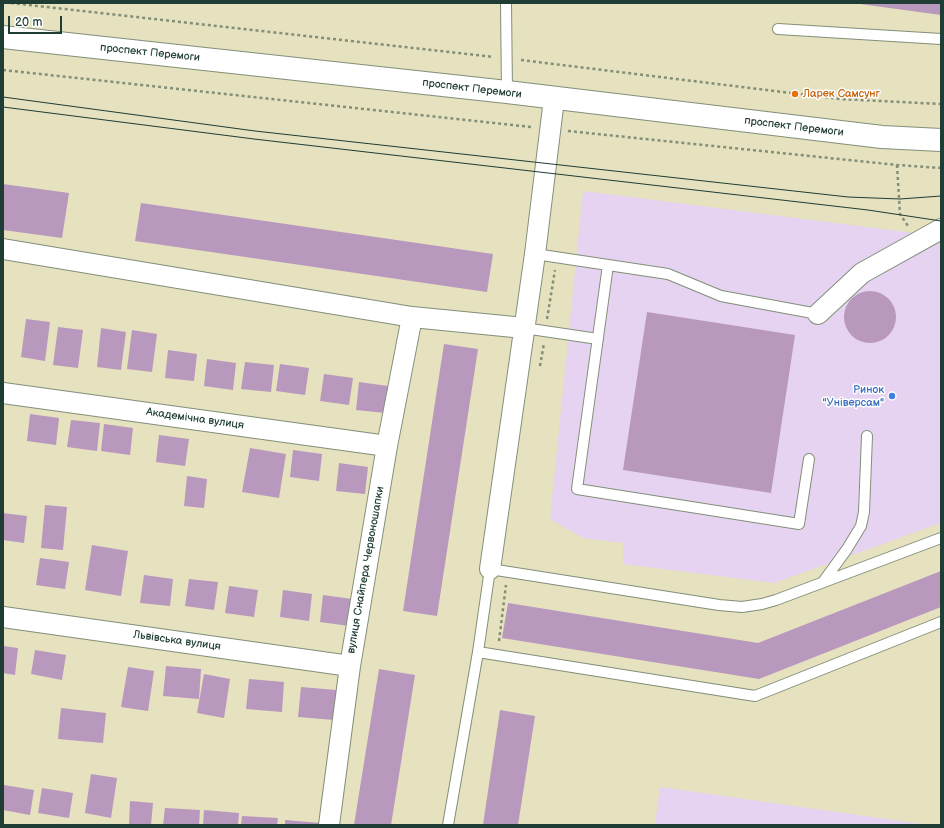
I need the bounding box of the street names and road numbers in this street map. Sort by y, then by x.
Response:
street label: проспект Перемоги [99,41,201,65]
street label: проспект Перемоги [421,76,523,102]
street label: проспект Перемоги [743,114,845,140]
street label: Академічна вулиця [145,406,245,432]
street label: вулиця Снайпера Червоношапки [345,485,387,655]
street label: Львівська вулиця [132,628,222,654]

